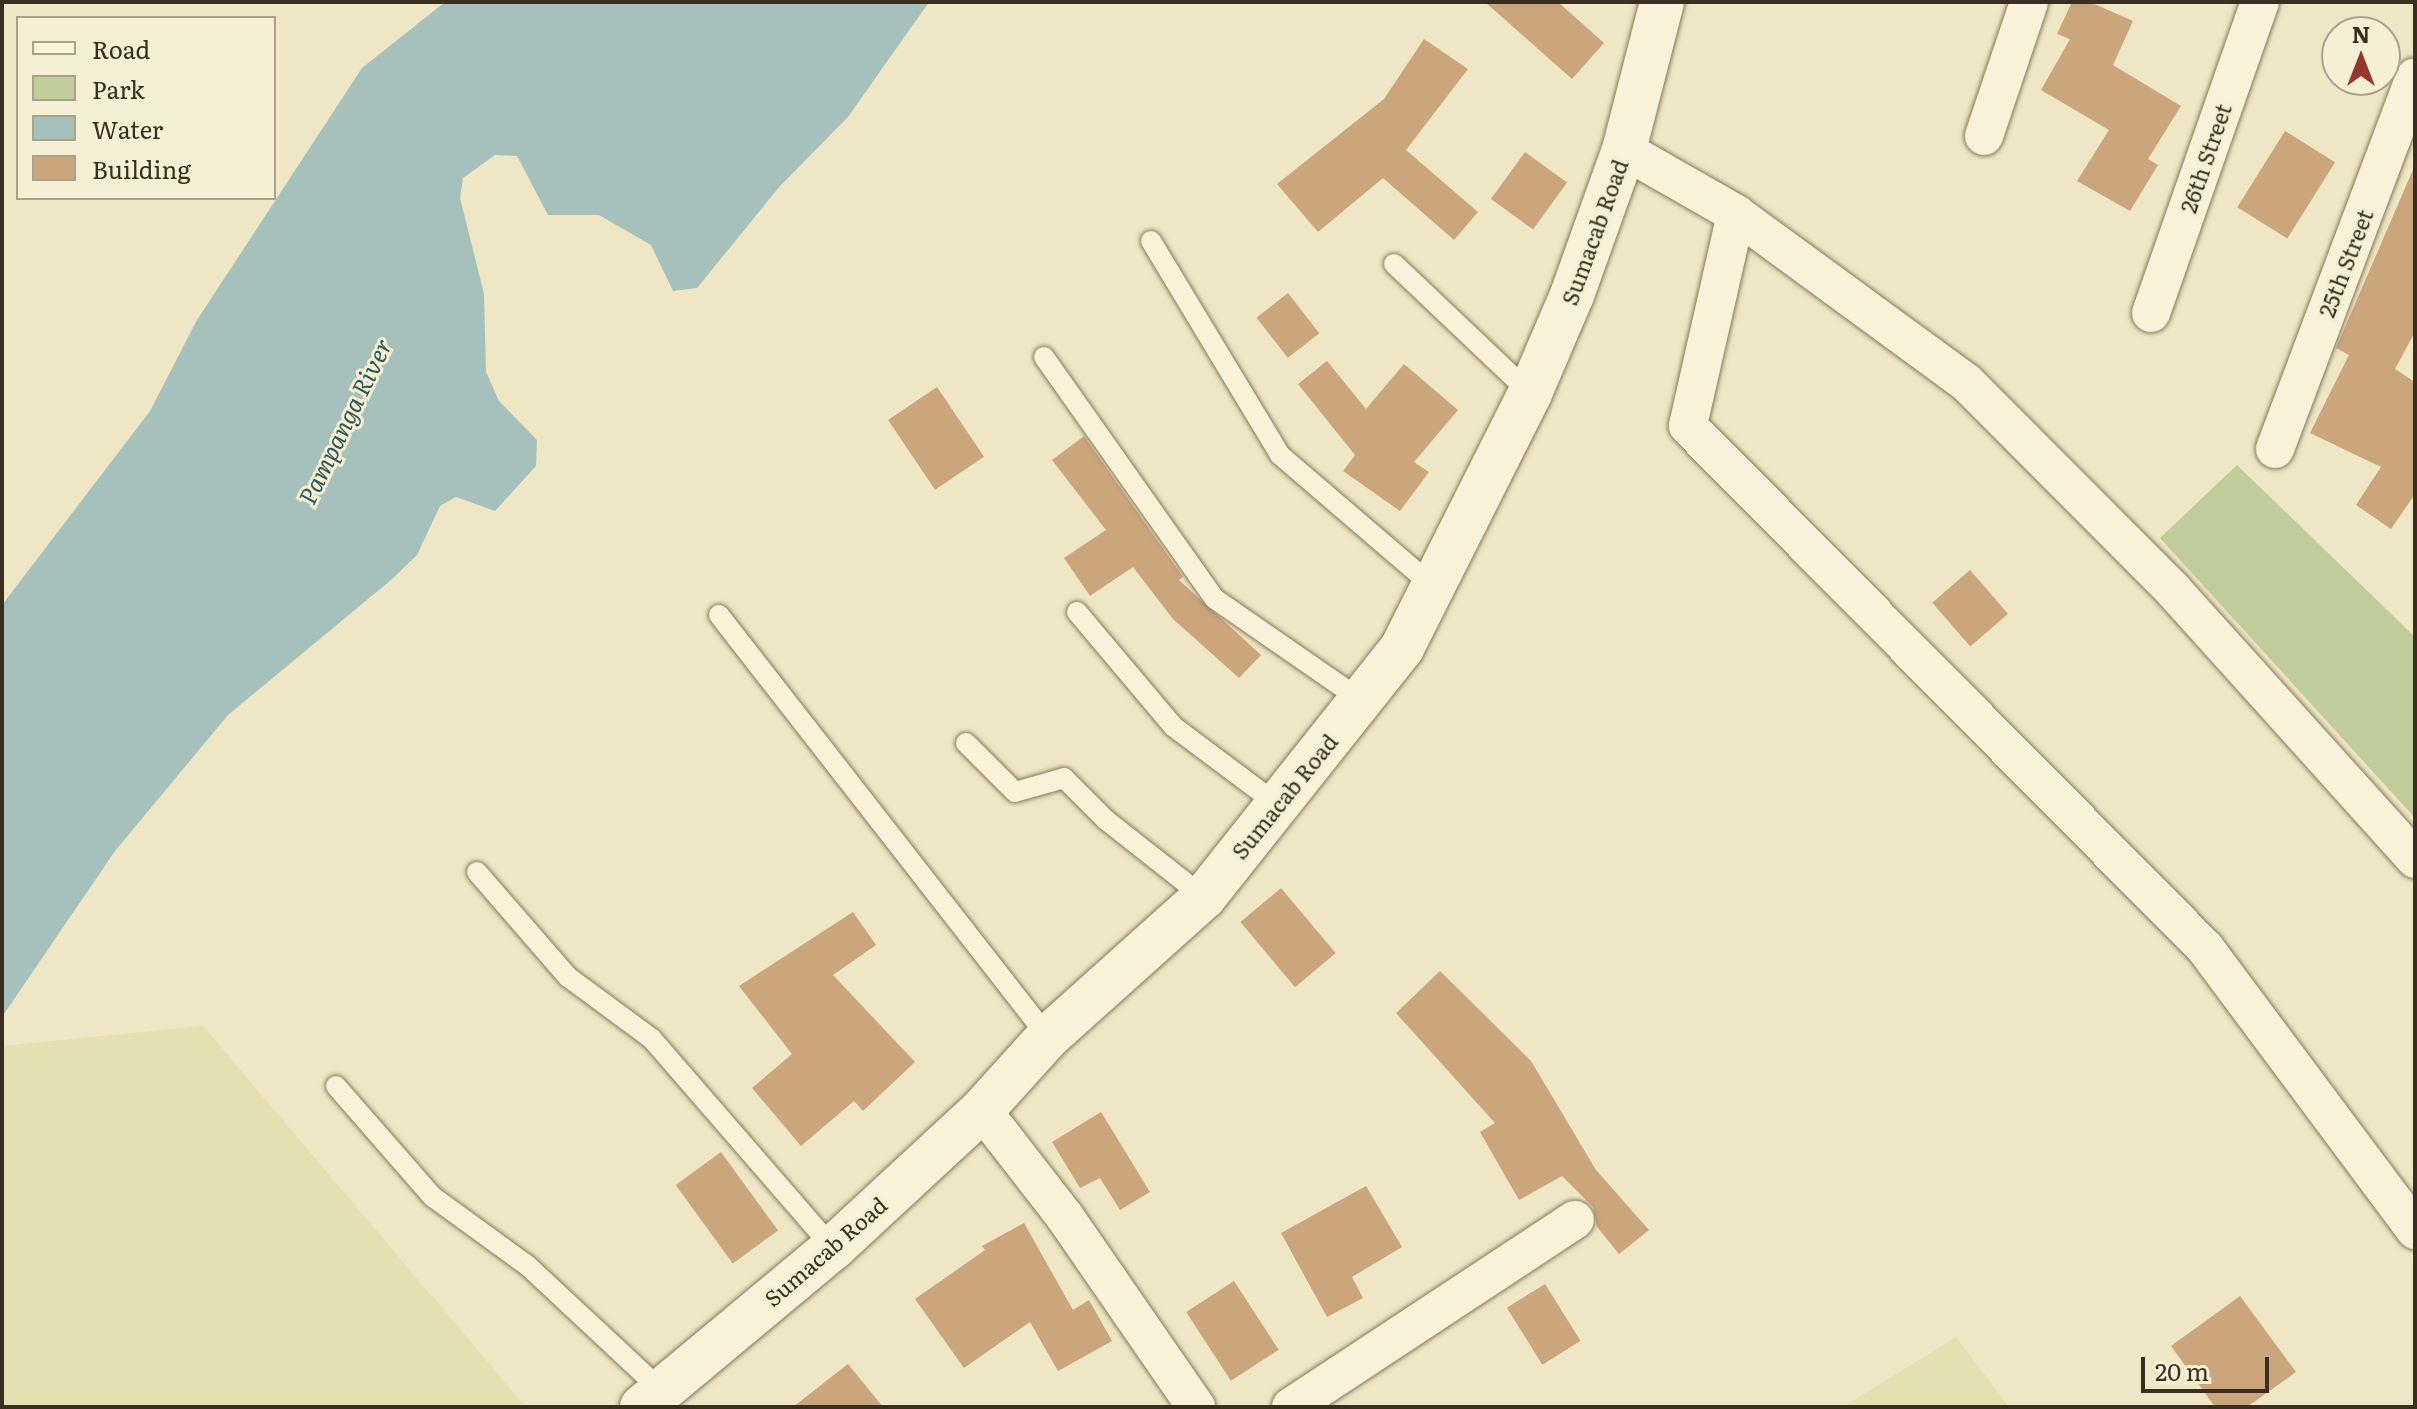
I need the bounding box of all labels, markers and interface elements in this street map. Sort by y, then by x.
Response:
legend [16,16,276,200]
north arrow [2321,16,2401,96]
text: N [2352,17,2370,50]
text: Road [92,31,150,66]
text: Park [92,71,145,106]
street label: 26th Street [2174,100,2236,216]
text: Water [92,111,163,146]
text: Building [92,151,191,186]
street label: Sumacab Road [1555,155,1633,309]
street label: 25th Street [2312,205,2378,321]
water label: Pampanga River [291,333,397,509]
street label: Sumacab Road [1226,728,1342,864]
street label: Sumacab Road [759,1191,891,1311]
scale bar [2145,1341,2273,1391]
text: 20 m [2155,1353,2209,1388]

